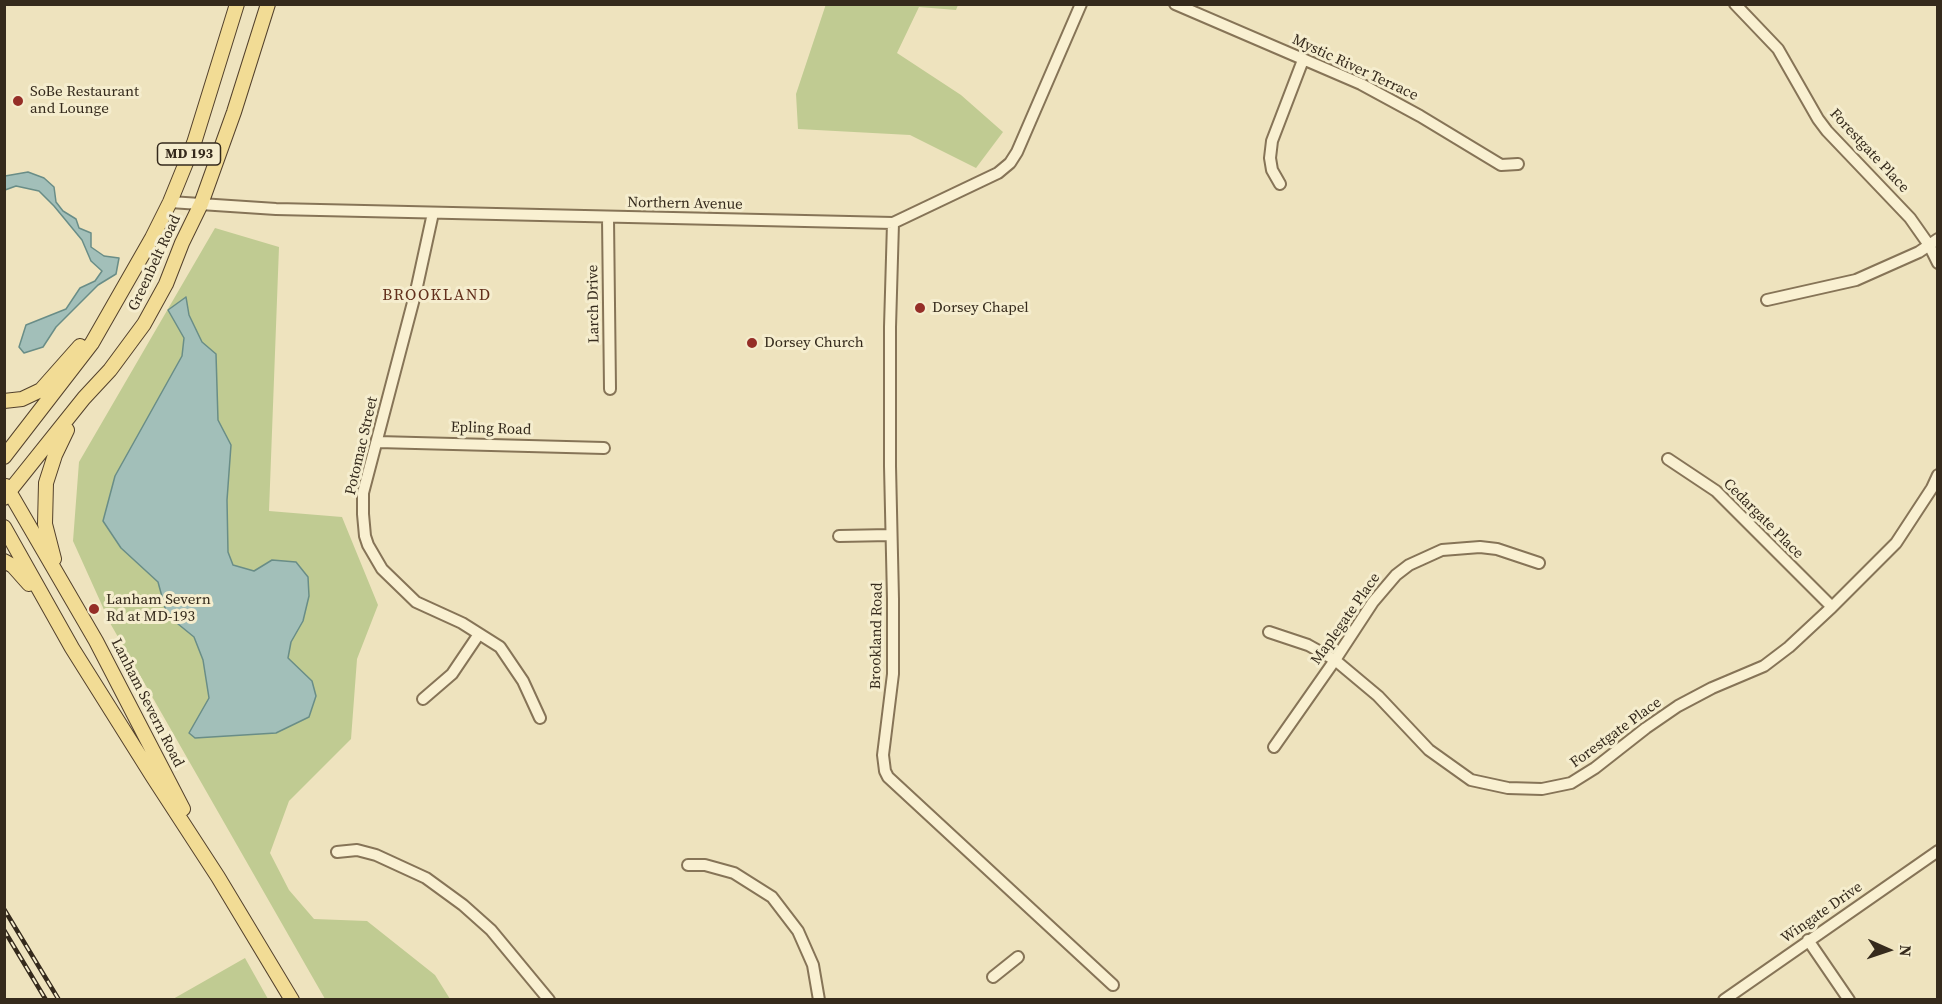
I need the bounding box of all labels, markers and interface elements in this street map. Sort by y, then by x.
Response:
street label: Mystic River Terrace [1289,31,1421,105]
place label: SoBe Restaurant and Lounge [30,83,139,118]
marker: SoBe Restaurant and Lounge [11,94,25,108]
street label: Forestgate Place [1825,105,1913,197]
road number: MD 193 [158,143,220,165]
street label: Northern Avenue [627,194,743,214]
street label: Greenbelt Road [125,212,185,314]
street label: Larch Drive [584,265,604,343]
district label: BROOKLAND [382,286,492,306]
place label: Dorsey Chapel [932,299,1029,317]
marker: Dorsey Chapel [913,301,927,315]
place label: Dorsey Church [764,334,864,352]
marker: Dorsey Church [745,336,759,350]
street label: Potomac Street [342,395,382,497]
street label: Epling Road [450,419,532,439]
street label: Cedargate Place [1719,475,1807,563]
street label: Maplegate Place [1308,570,1384,668]
street label: Brookland Road [867,582,887,690]
place label: Lanham Severn Rd at MD-193 [106,591,211,626]
marker: Lanham Severn Rd at MD-193 [87,602,101,616]
street label: Lanham Severn Road [107,636,187,770]
street label: Forestgate Place [1567,694,1665,772]
street label: Wingate Drive [1778,878,1866,948]
north arrow [1858,920,1918,980]
text: N [1895,945,1917,957]

